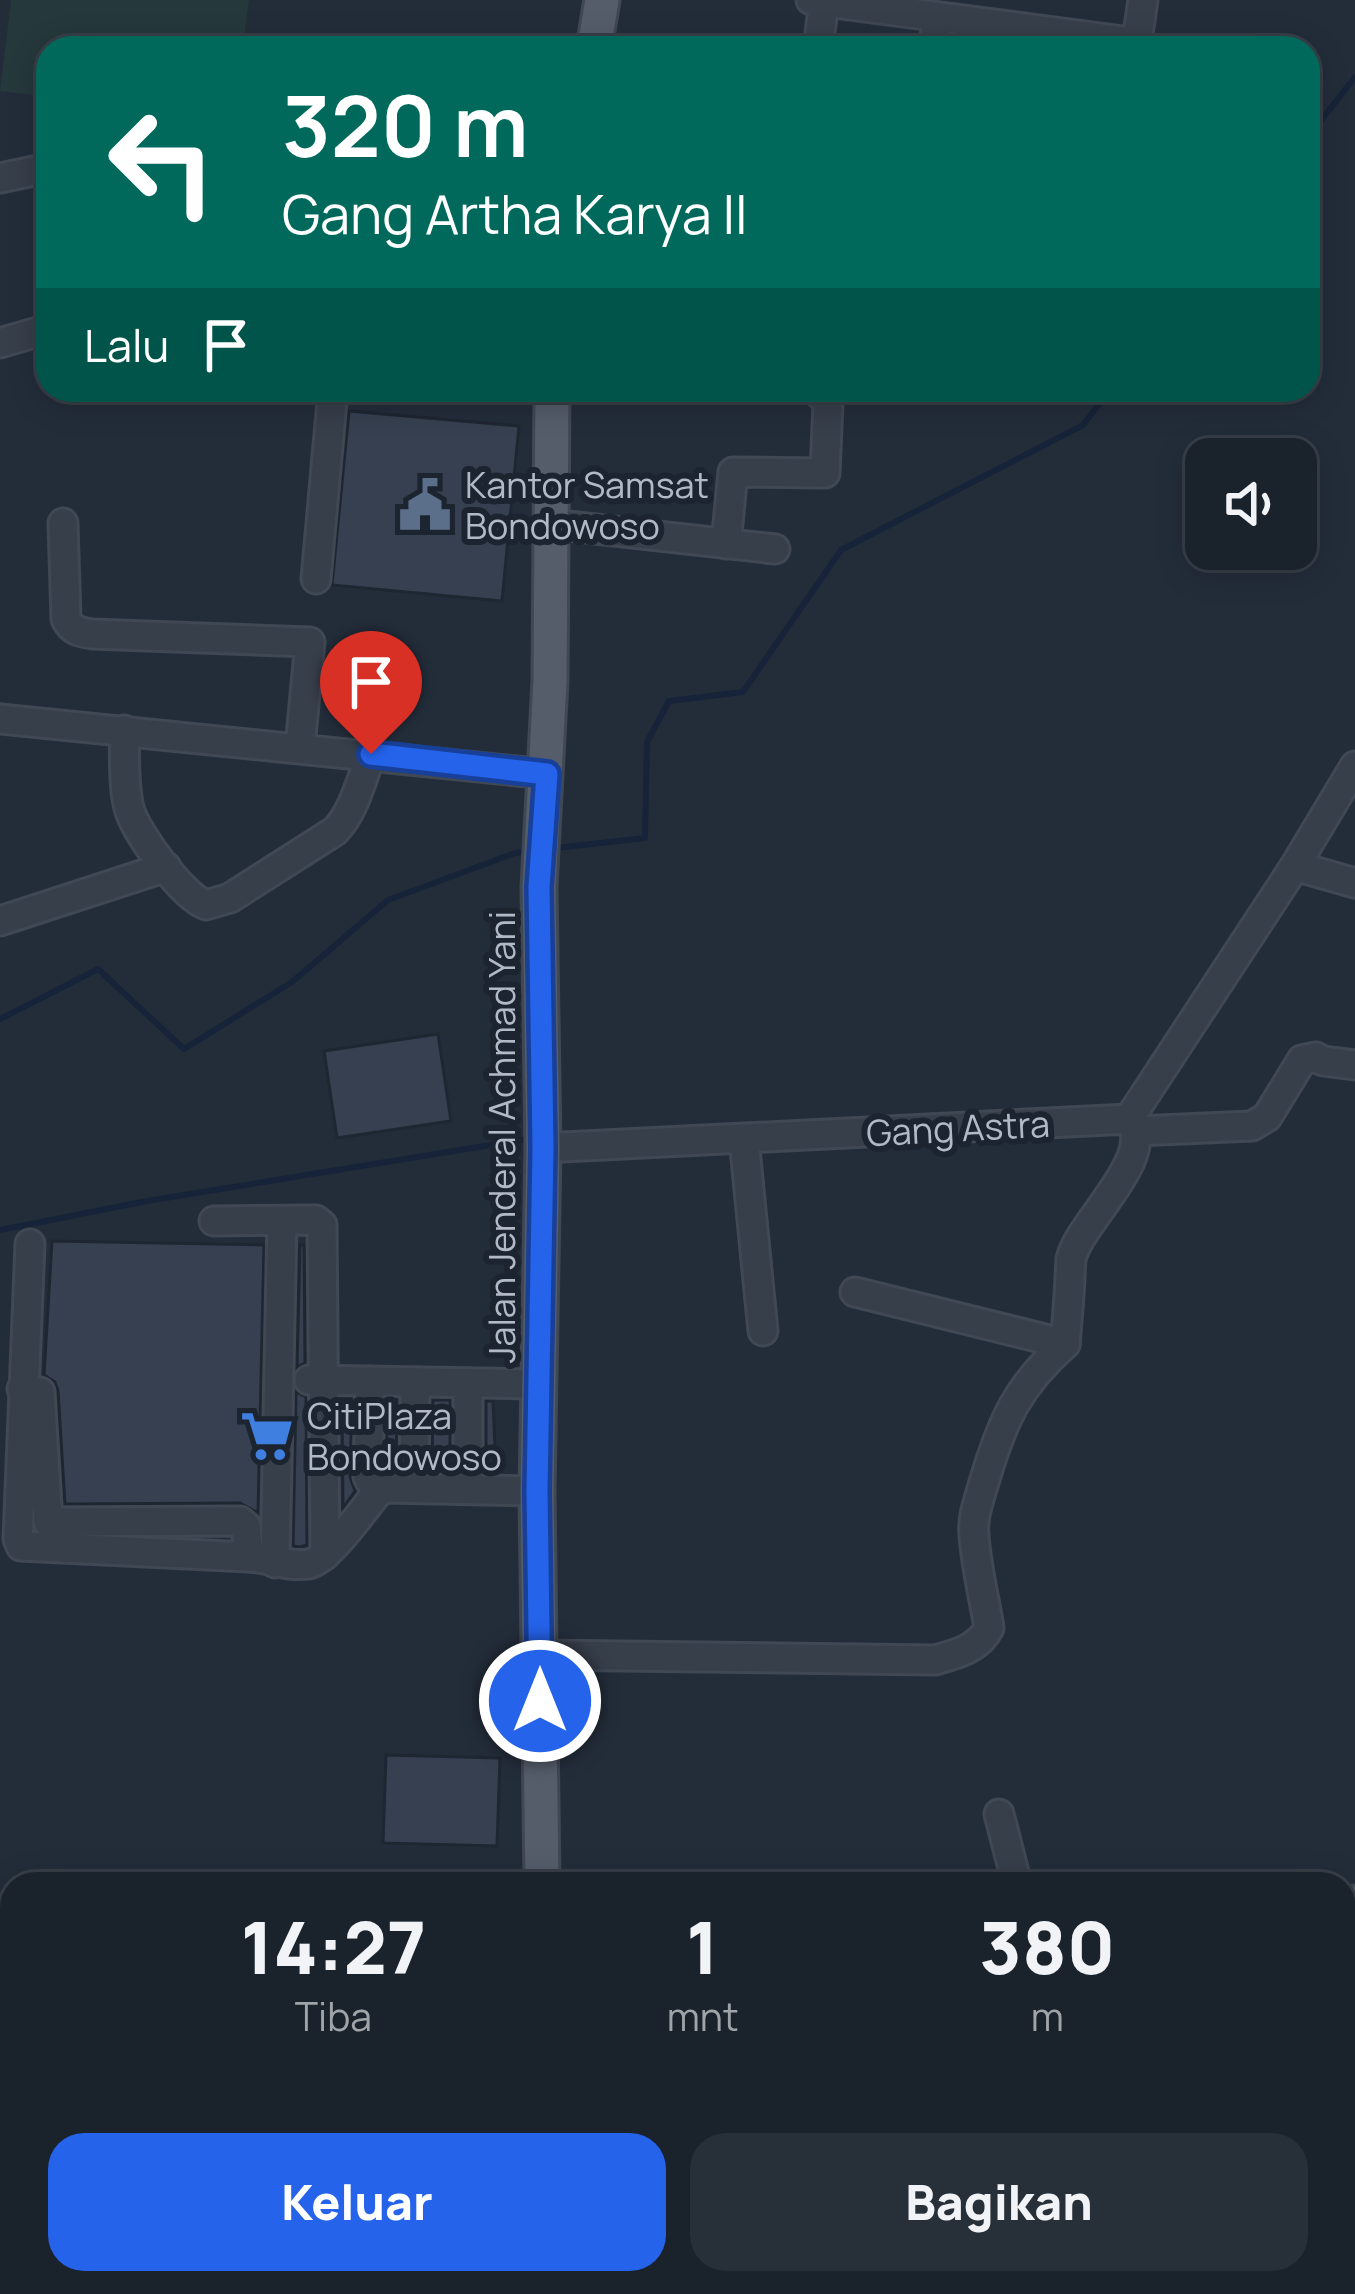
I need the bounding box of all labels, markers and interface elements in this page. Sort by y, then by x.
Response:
text: 320 m [282,67,528,182]
icon: left [84,84,240,240]
text: Gang Artha Karya II [282,176,748,250]
icon: arrive [193,312,259,378]
text: Lalu [84,314,169,376]
map controls [1185,438,1317,570]
button: sound [1185,438,1317,570]
place label: Kantor Samsat Bondowoso [465,460,709,550]
public building icon: Kantor Samsat Bondowoso [396,476,454,534]
pin [320,631,422,754]
icon: arrive [338,649,404,715]
street label: Jalan Jenderal Achmad Yani [477,911,526,1363]
street label: Gang Astra [865,1099,1051,1157]
place label: CitiPlaza Bondowoso [307,1391,502,1481]
supermarket icon: CitiPlaza Bondowoso [238,1407,296,1465]
position arrow [477,1638,603,1764]
text: 14:27 [241,1897,426,1996]
text: 1 [686,1897,719,1996]
text: 380 [979,1897,1115,1996]
text: Tiba [295,1989,372,2043]
text: mnt [667,1989,739,2043]
text: m [1031,1989,1064,2043]
button: Keluar [48,2133,666,2271]
button: Bagikan [690,2133,1308,2271]

